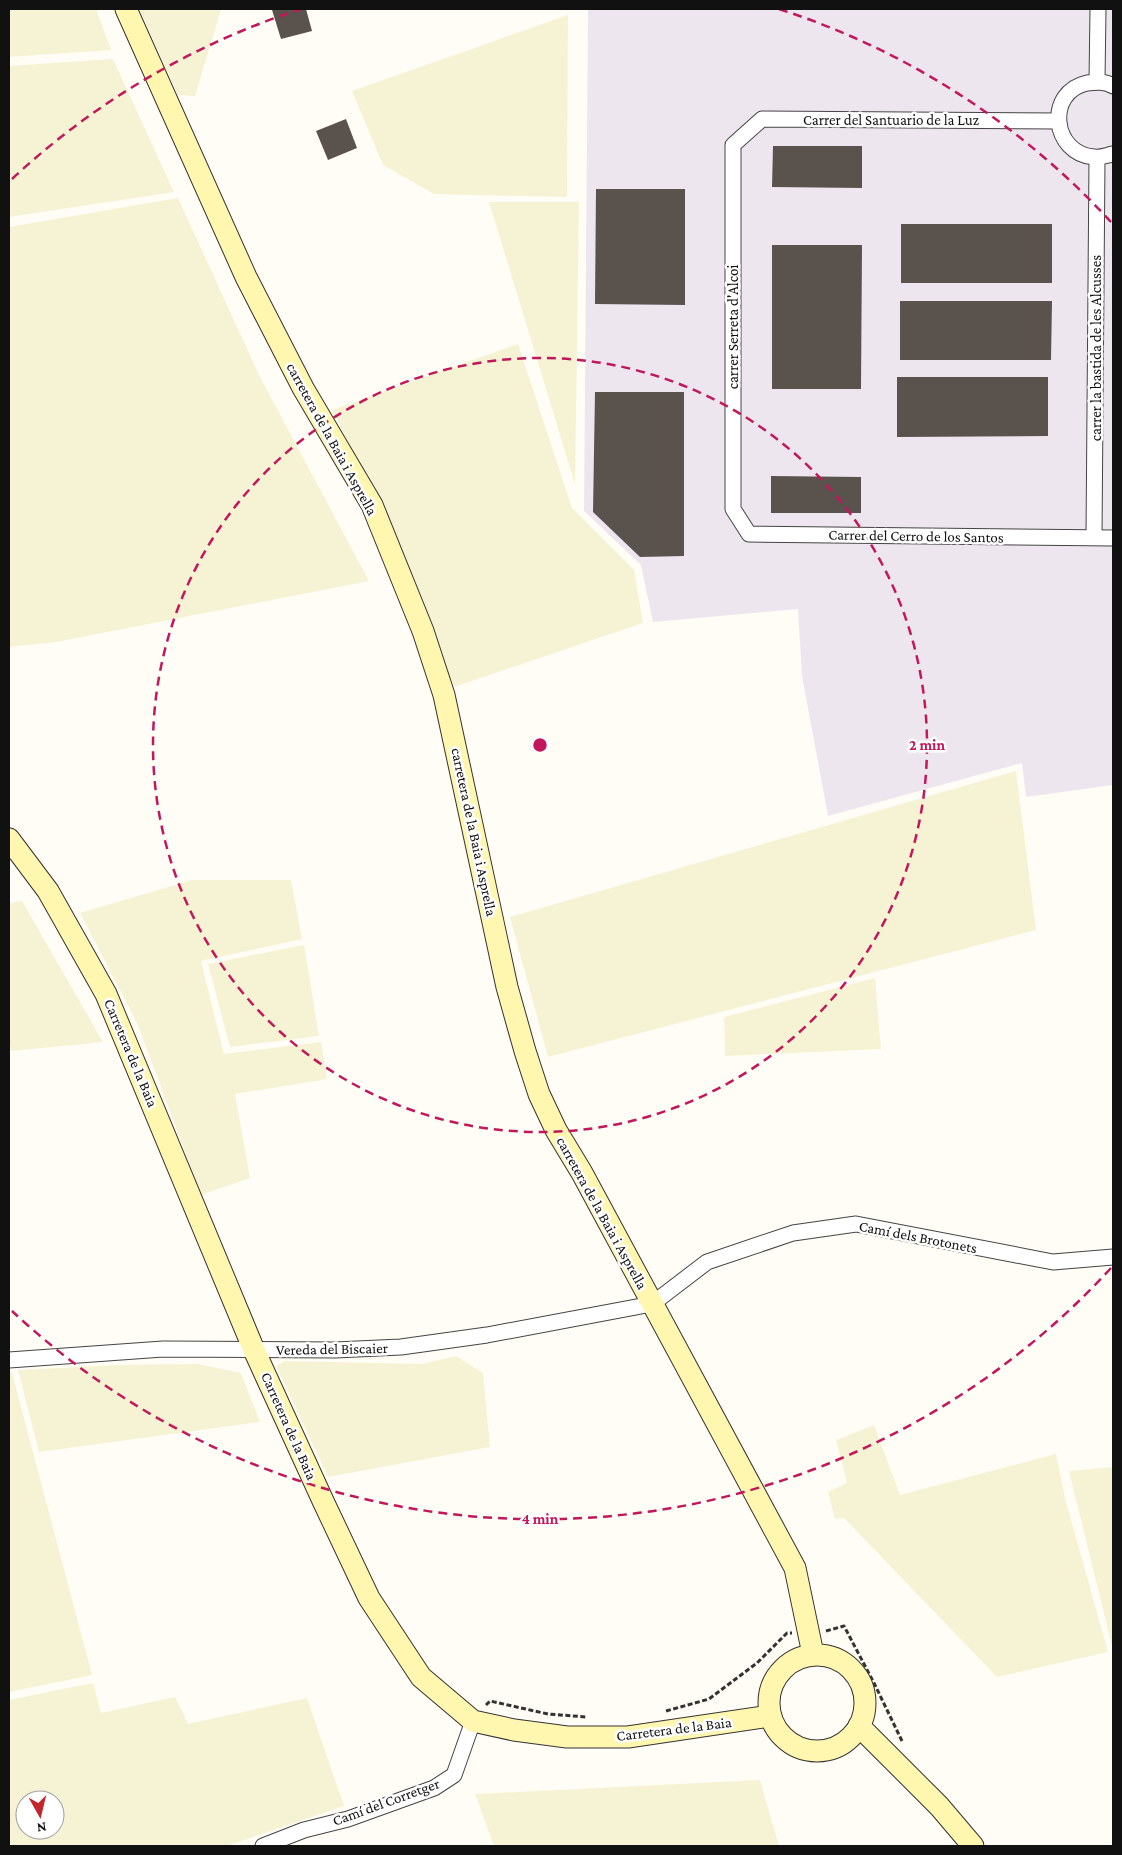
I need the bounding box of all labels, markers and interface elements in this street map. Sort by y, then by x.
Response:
street label: Carrer del Santuario de la Luz [803,112,979,128]
street label: carrer la bastida de les Alcusses [1088,255,1104,441]
street label: carrer Serreta d'Alcoi [725,265,741,389]
street label: carretera de la Baia i Asprella [283,360,381,518]
street label: Carrer del Cerro de los Santos [828,526,1004,546]
centre of rings [531,736,549,754]
text: 2 min [909,737,945,753]
street label: carretera de la Baia i Asprella [447,746,500,918]
street label: Carretera de la Baia [101,997,161,1110]
street label: carretera de la Baia i Asprella [553,1134,651,1292]
street label: Camí dels Brotonets [858,1218,979,1256]
street label: Vereda del Biscaier [276,1340,389,1358]
street label: Carretera de la Baia [258,1370,320,1482]
text: 4 min [522,1511,559,1527]
street label: Carretera de la Baia [615,1714,733,1744]
street label: Camí del Corretger [330,1775,443,1830]
north arrow [15,1790,65,1840]
text: N [36,1819,48,1837]

